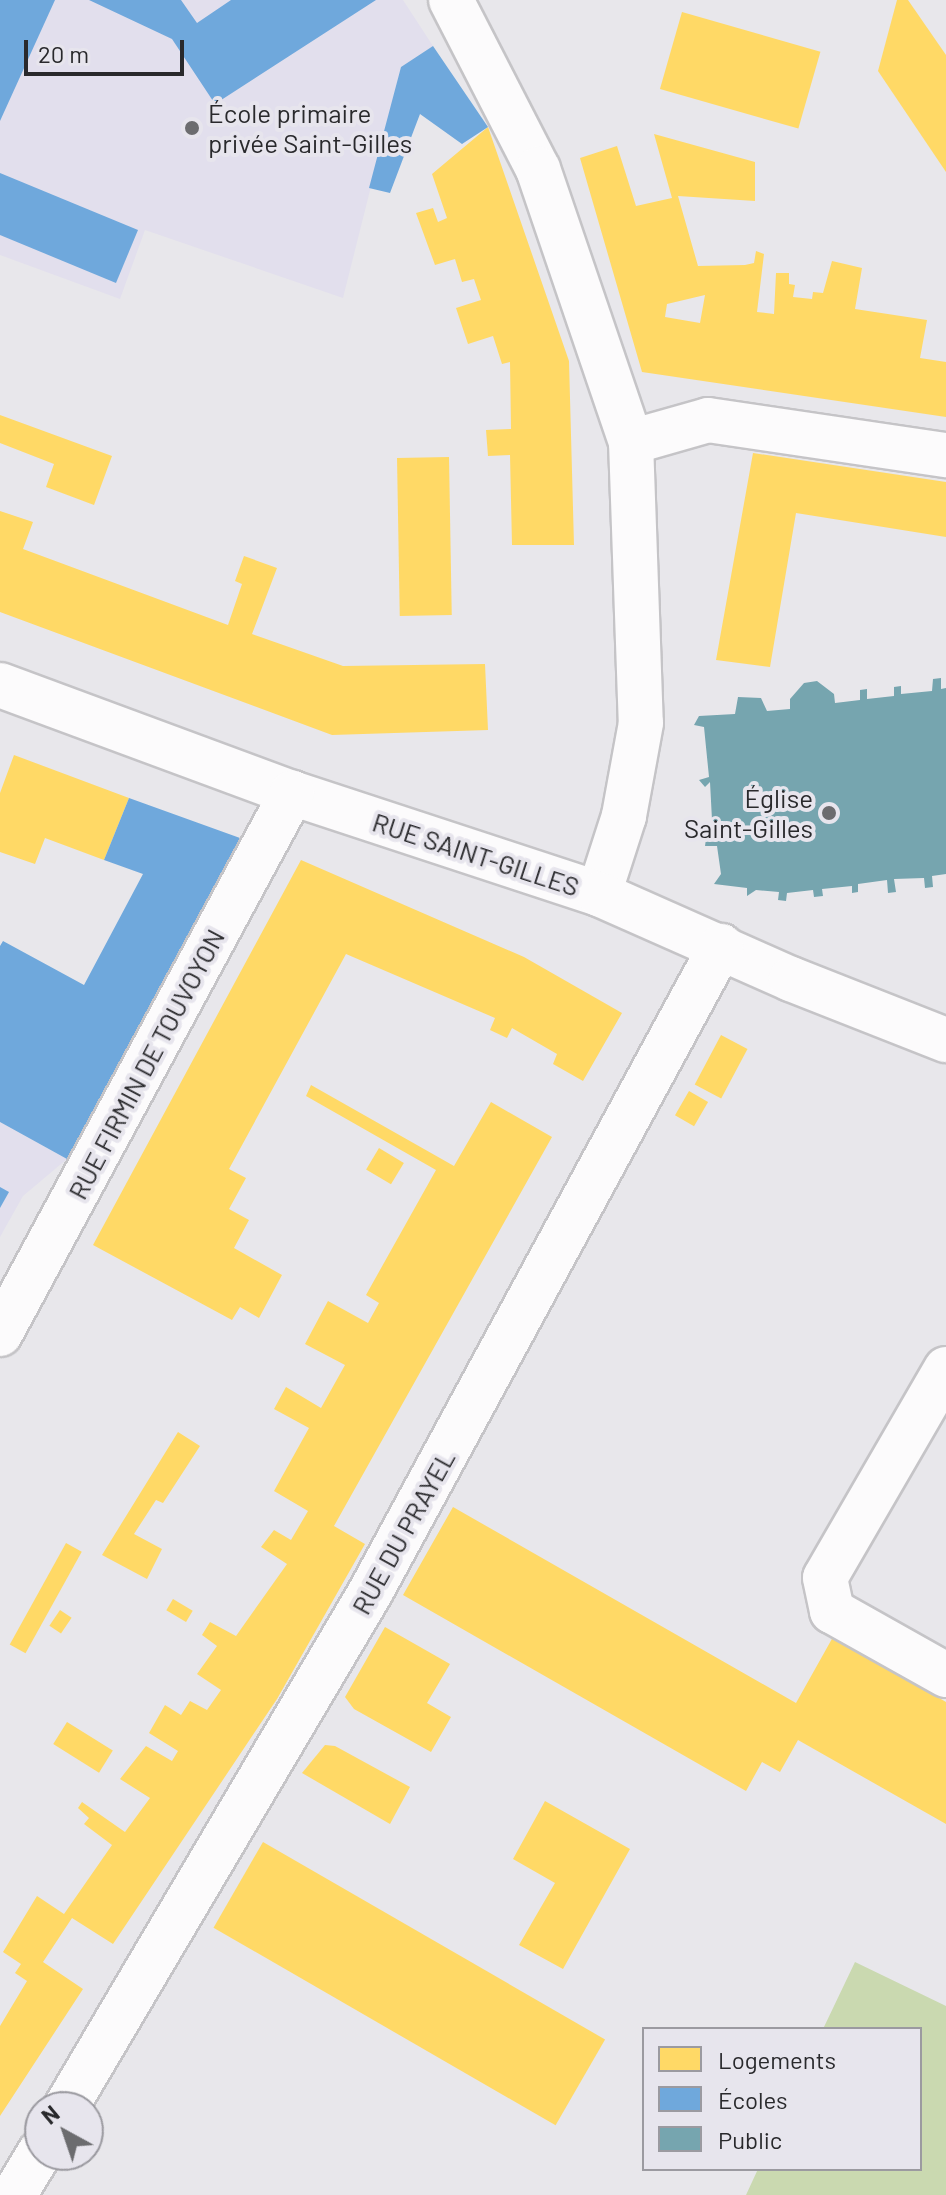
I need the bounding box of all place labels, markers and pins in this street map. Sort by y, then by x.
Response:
place label: École primaire privée Saint-Gilles [208,97,412,158]
marker: École primaire privée Saint-Gilles [183,119,201,137]
place label: Église Saint-Gilles [684,782,813,844]
marker: Église Saint-Gilles [820,804,838,822]

